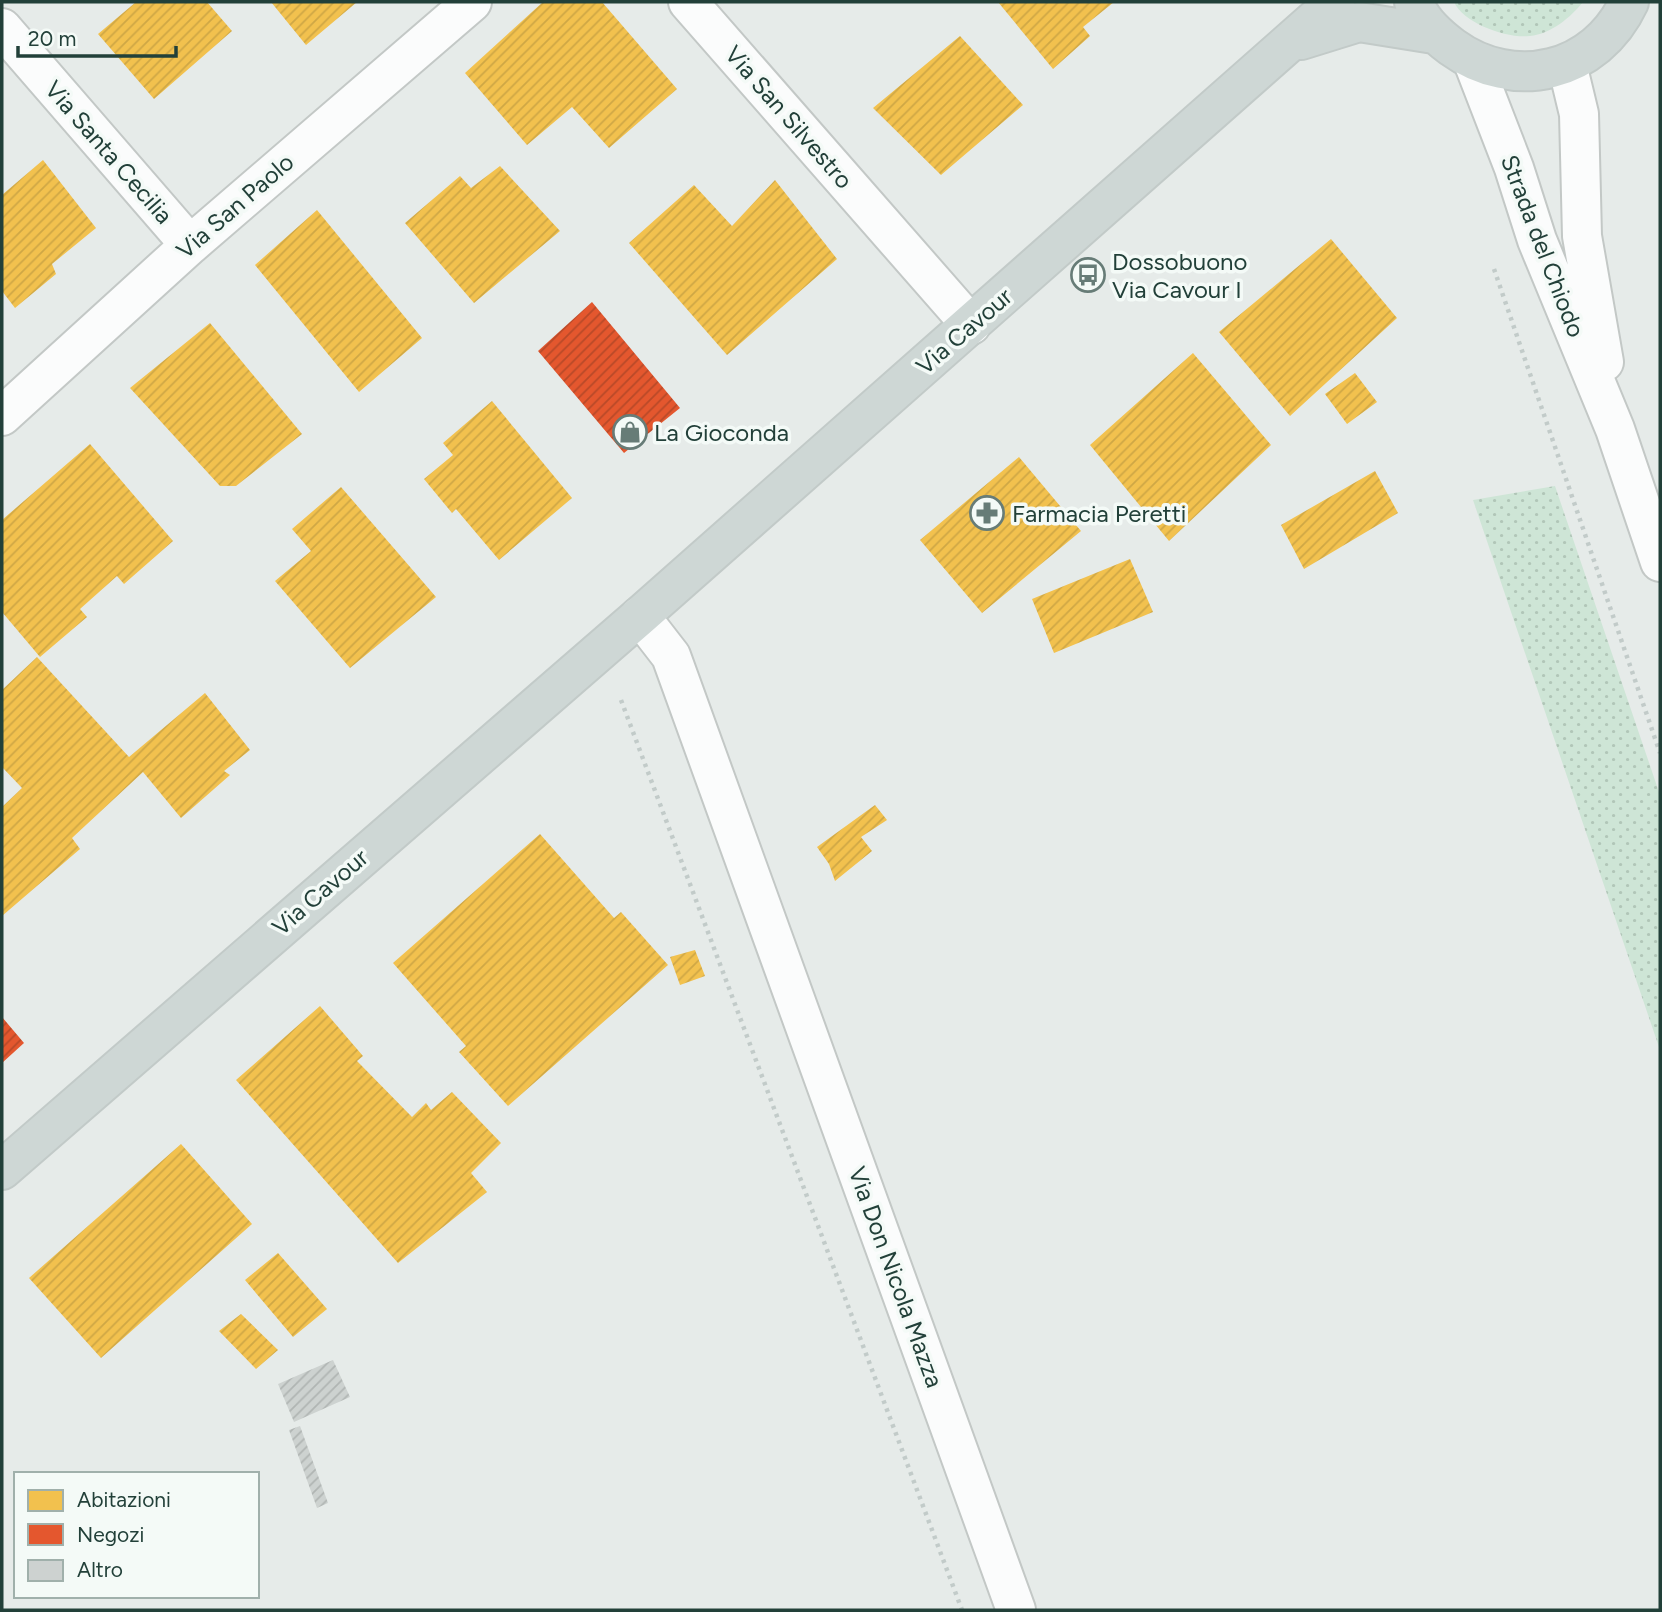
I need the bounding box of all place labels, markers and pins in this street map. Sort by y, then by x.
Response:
place label: Dossobuono Via Cavour I [1112,247,1247,304]
bus stop icon: Dossobuono Via Cavour I [1069,256,1107,294]
shop icon: La Gioconda [611,413,649,451]
place label: La Gioconda [654,418,789,447]
pharmacy icon: Farmacia Peretti [968,494,1006,532]
place label: Farmacia Peretti [1012,499,1186,528]

